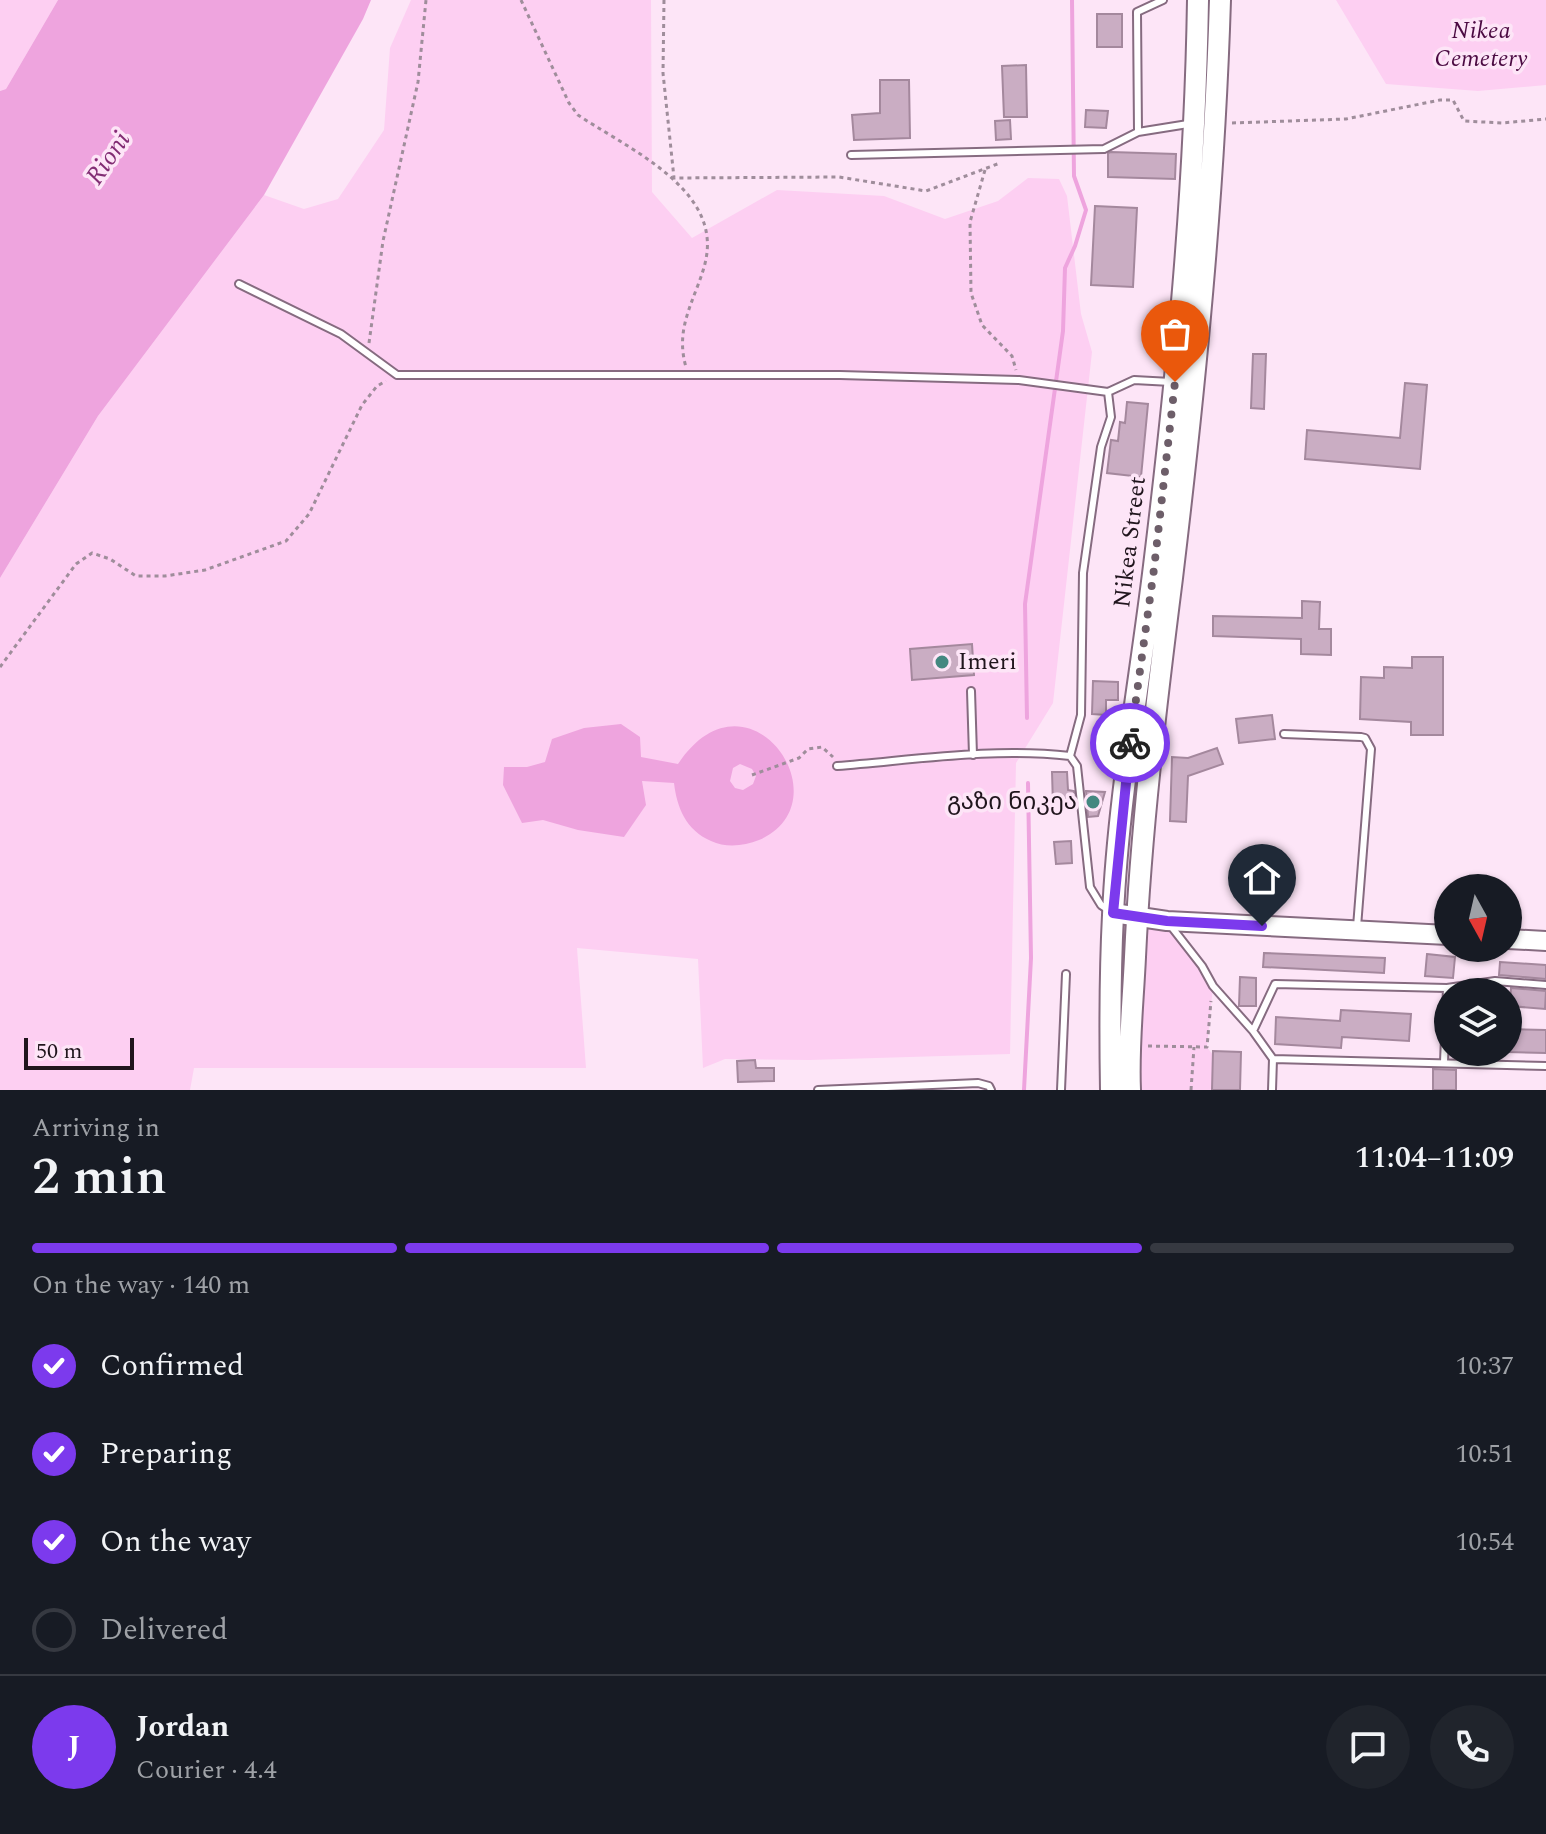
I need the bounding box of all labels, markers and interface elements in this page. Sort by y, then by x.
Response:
park label: Nikea Cemetery [1435,13,1528,77]
water label: Rioni [75,123,141,193]
pin [1141,300,1209,382]
icon: bag [1153,312,1197,356]
street label: Nikea Street [1104,474,1156,610]
place label: Imeri [958,644,1017,680]
marker: Imeri [933,653,951,671]
courier [1090,703,1170,783]
icon: bike [1108,721,1152,765]
place label: გაზი ნიკეა [947,784,1077,820]
marker: გაზი ნიკეა [1084,793,1102,811]
pin [1228,844,1296,926]
icon: home [1240,856,1284,900]
north arrow [1434,874,1522,962]
map controls [1434,874,1522,1066]
button: layers [1434,978,1522,1066]
scale bar [24,1034,134,1070]
text: 50 m [36,1035,82,1068]
text: Arriving in [32,1108,160,1148]
text: 11:04–11:09 [1355,1135,1514,1181]
text: 2 min [32,1138,167,1217]
text: On the way · 140 m [32,1265,250,1305]
text: Confirmed [100,1343,244,1389]
icon: check [32,1344,76,1388]
text: 10:37 [1455,1346,1514,1386]
text: Preparing [100,1431,232,1477]
icon: check [32,1432,76,1476]
text: 10:51 [1455,1434,1514,1474]
text: On the way [100,1519,251,1565]
icon: check [32,1520,76,1564]
text: 10:54 [1455,1522,1514,1562]
text: Delivered [100,1607,228,1653]
text: Jordan [136,1704,229,1750]
button: chat [1326,1705,1410,1789]
button: phone [1430,1705,1514,1789]
text: J [68,1724,80,1770]
text: Courier · 4.4 [136,1750,277,1790]

